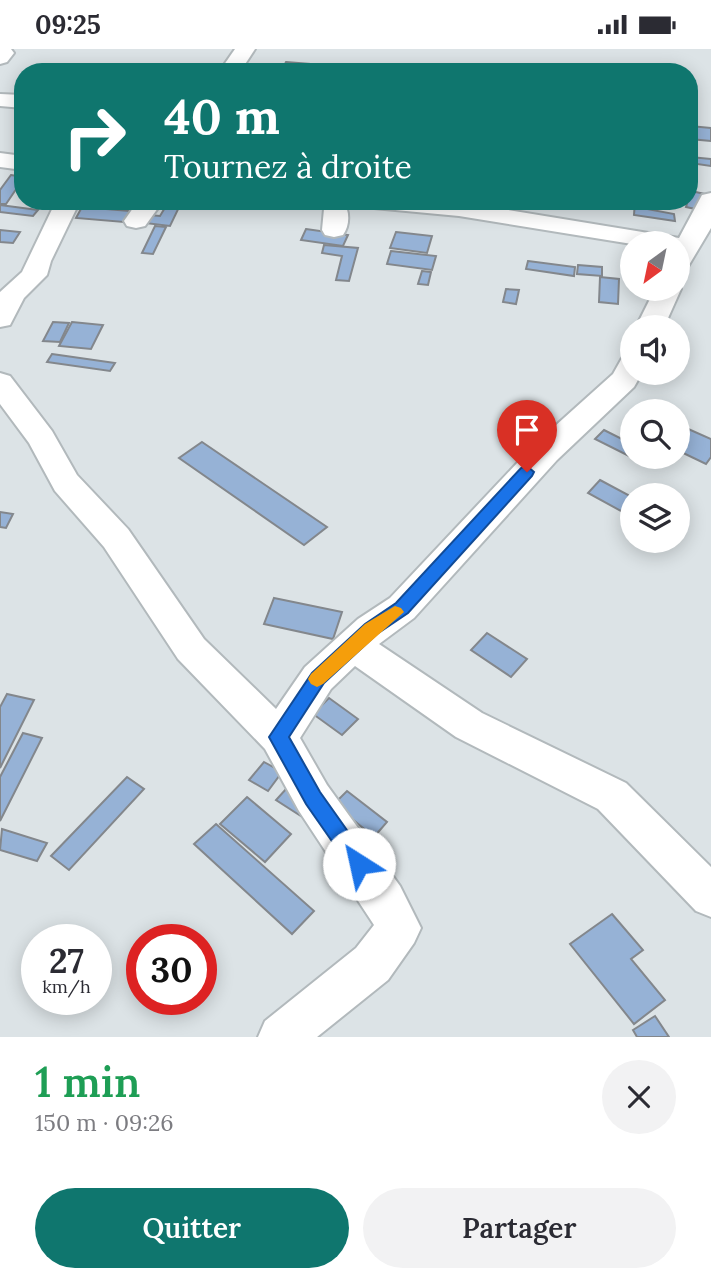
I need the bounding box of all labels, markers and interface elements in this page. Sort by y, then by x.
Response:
text: 09:25 [35,8,101,41]
text: 40 m [164,85,280,147]
icon: right [49,91,140,182]
text: Tournez à droite [164,146,412,187]
north arrow [620,231,690,301]
map controls [620,231,690,553]
button: sound [620,315,690,385]
button: search [620,399,690,469]
pin [497,400,557,472]
icon: arrive [508,411,546,449]
button: layers [620,483,690,553]
position arrow [322,827,396,901]
speed limit sign: 30 [126,924,217,1015]
text: 27 [49,938,84,983]
text: km/h [42,975,91,998]
text: 1 min [35,1055,140,1109]
button: close [602,1060,676,1134]
text: 150 m · 09:26 [35,1108,174,1137]
button: Quitter [35,1188,349,1268]
button: Partager [363,1188,676,1268]

